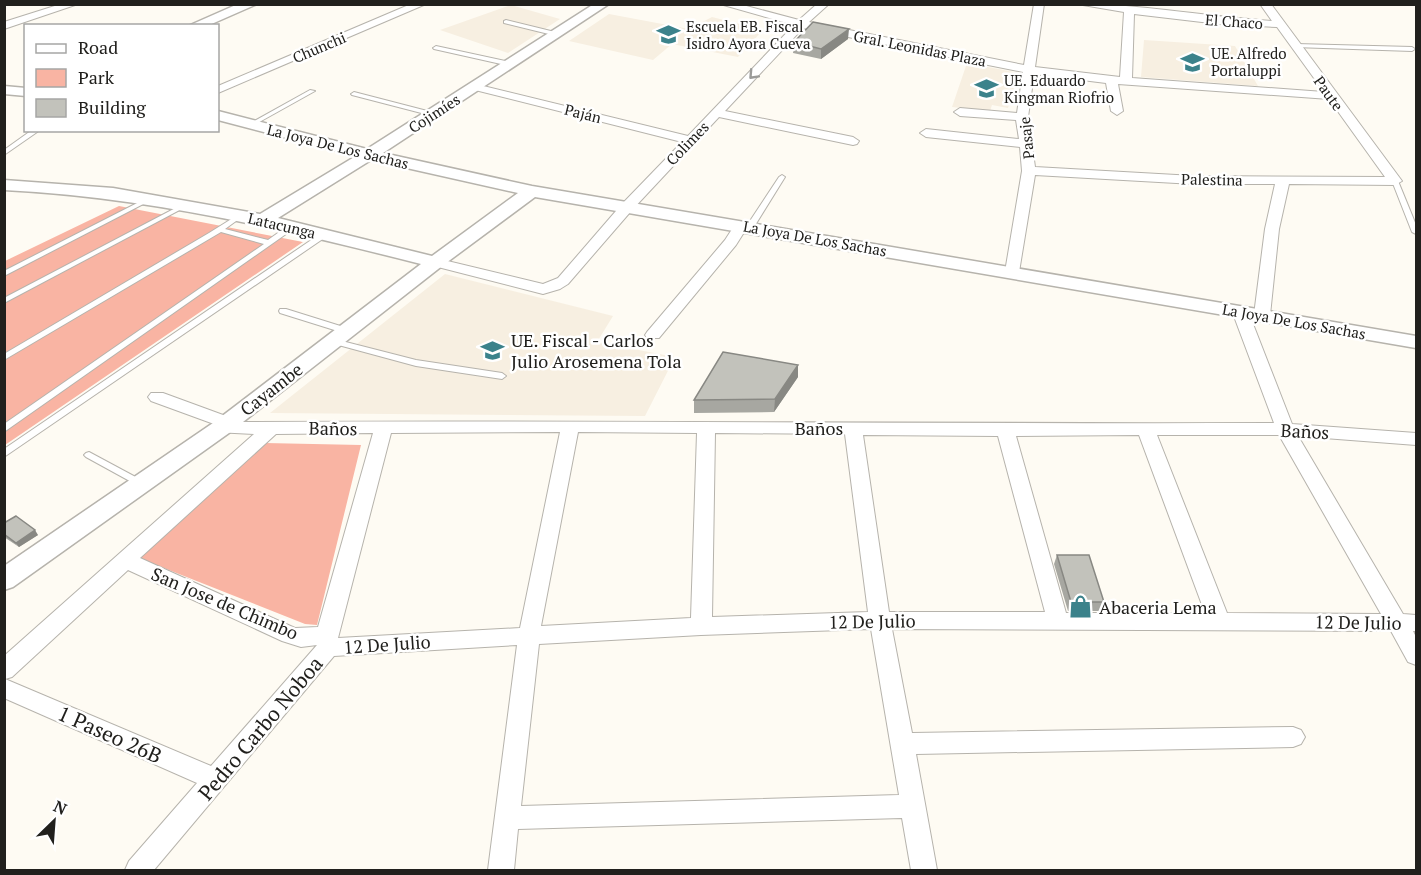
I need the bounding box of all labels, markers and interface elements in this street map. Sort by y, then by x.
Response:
street label: El Chaco [1204,9,1264,33]
place label: Escuela EB. Fiscal Isidro Ayora Cueva [686,16,811,53]
school or university icon: Escuela EB. Fiscal Isidro Ayora Cueva [655,22,681,48]
legend [24,24,219,132]
street label: Gral. Leonidas Plaza [852,25,989,71]
street label: Chunchi [289,27,349,67]
text: Road [78,35,118,59]
place label: UE. Alfredo Portaluppi [1211,43,1287,80]
school or university icon: UE. Alfredo Portaluppi [1180,49,1206,75]
text: Park [78,65,115,89]
one-way arrow [749,68,760,79]
place label: UE. Eduardo Kingman Riofrio [1004,70,1114,107]
street label: Paute [1310,72,1348,114]
school or university icon: UE. Eduardo Kingman Riofrio [973,76,999,102]
street label: Cojimíes [404,89,464,137]
text: Building [78,95,146,119]
street label: Paján [562,99,604,127]
street label: Pasaje [1014,116,1038,160]
street label: Colimes [661,117,713,169]
street label: La Joya De Los Sachas [265,119,411,173]
street label: Palestina [1181,168,1243,190]
street label: Latacunga [246,208,318,243]
street label: La Joya De Los Sachas [742,216,888,260]
street label: La Joya De Los Sachas [1221,299,1367,343]
place label: UE. Fiscal - Carlos Julio Arosemena Tola [511,328,682,373]
school or university icon: UE. Fiscal - Carlos Julio Arosemena Tola [480,337,506,363]
street label: Cayambe [235,357,307,421]
street label: Baños [308,416,358,440]
street label: Baños [795,416,843,440]
street label: Baños [1280,418,1330,444]
street label: San Jose de Chimbo [148,561,302,645]
shop icon: Abaceria Lema [1068,594,1094,620]
place label: Abaceria Lema [1099,595,1217,619]
street label: 12 De Julio [828,608,916,634]
street label: 12 De Julio [1314,609,1402,635]
street label: 12 De Julio [343,629,431,659]
street label: Pedro Carbo Noboa [191,650,329,806]
street label: 1 Paseo 26B [54,699,166,769]
north arrow [24,791,84,851]
text: N [50,795,70,820]

